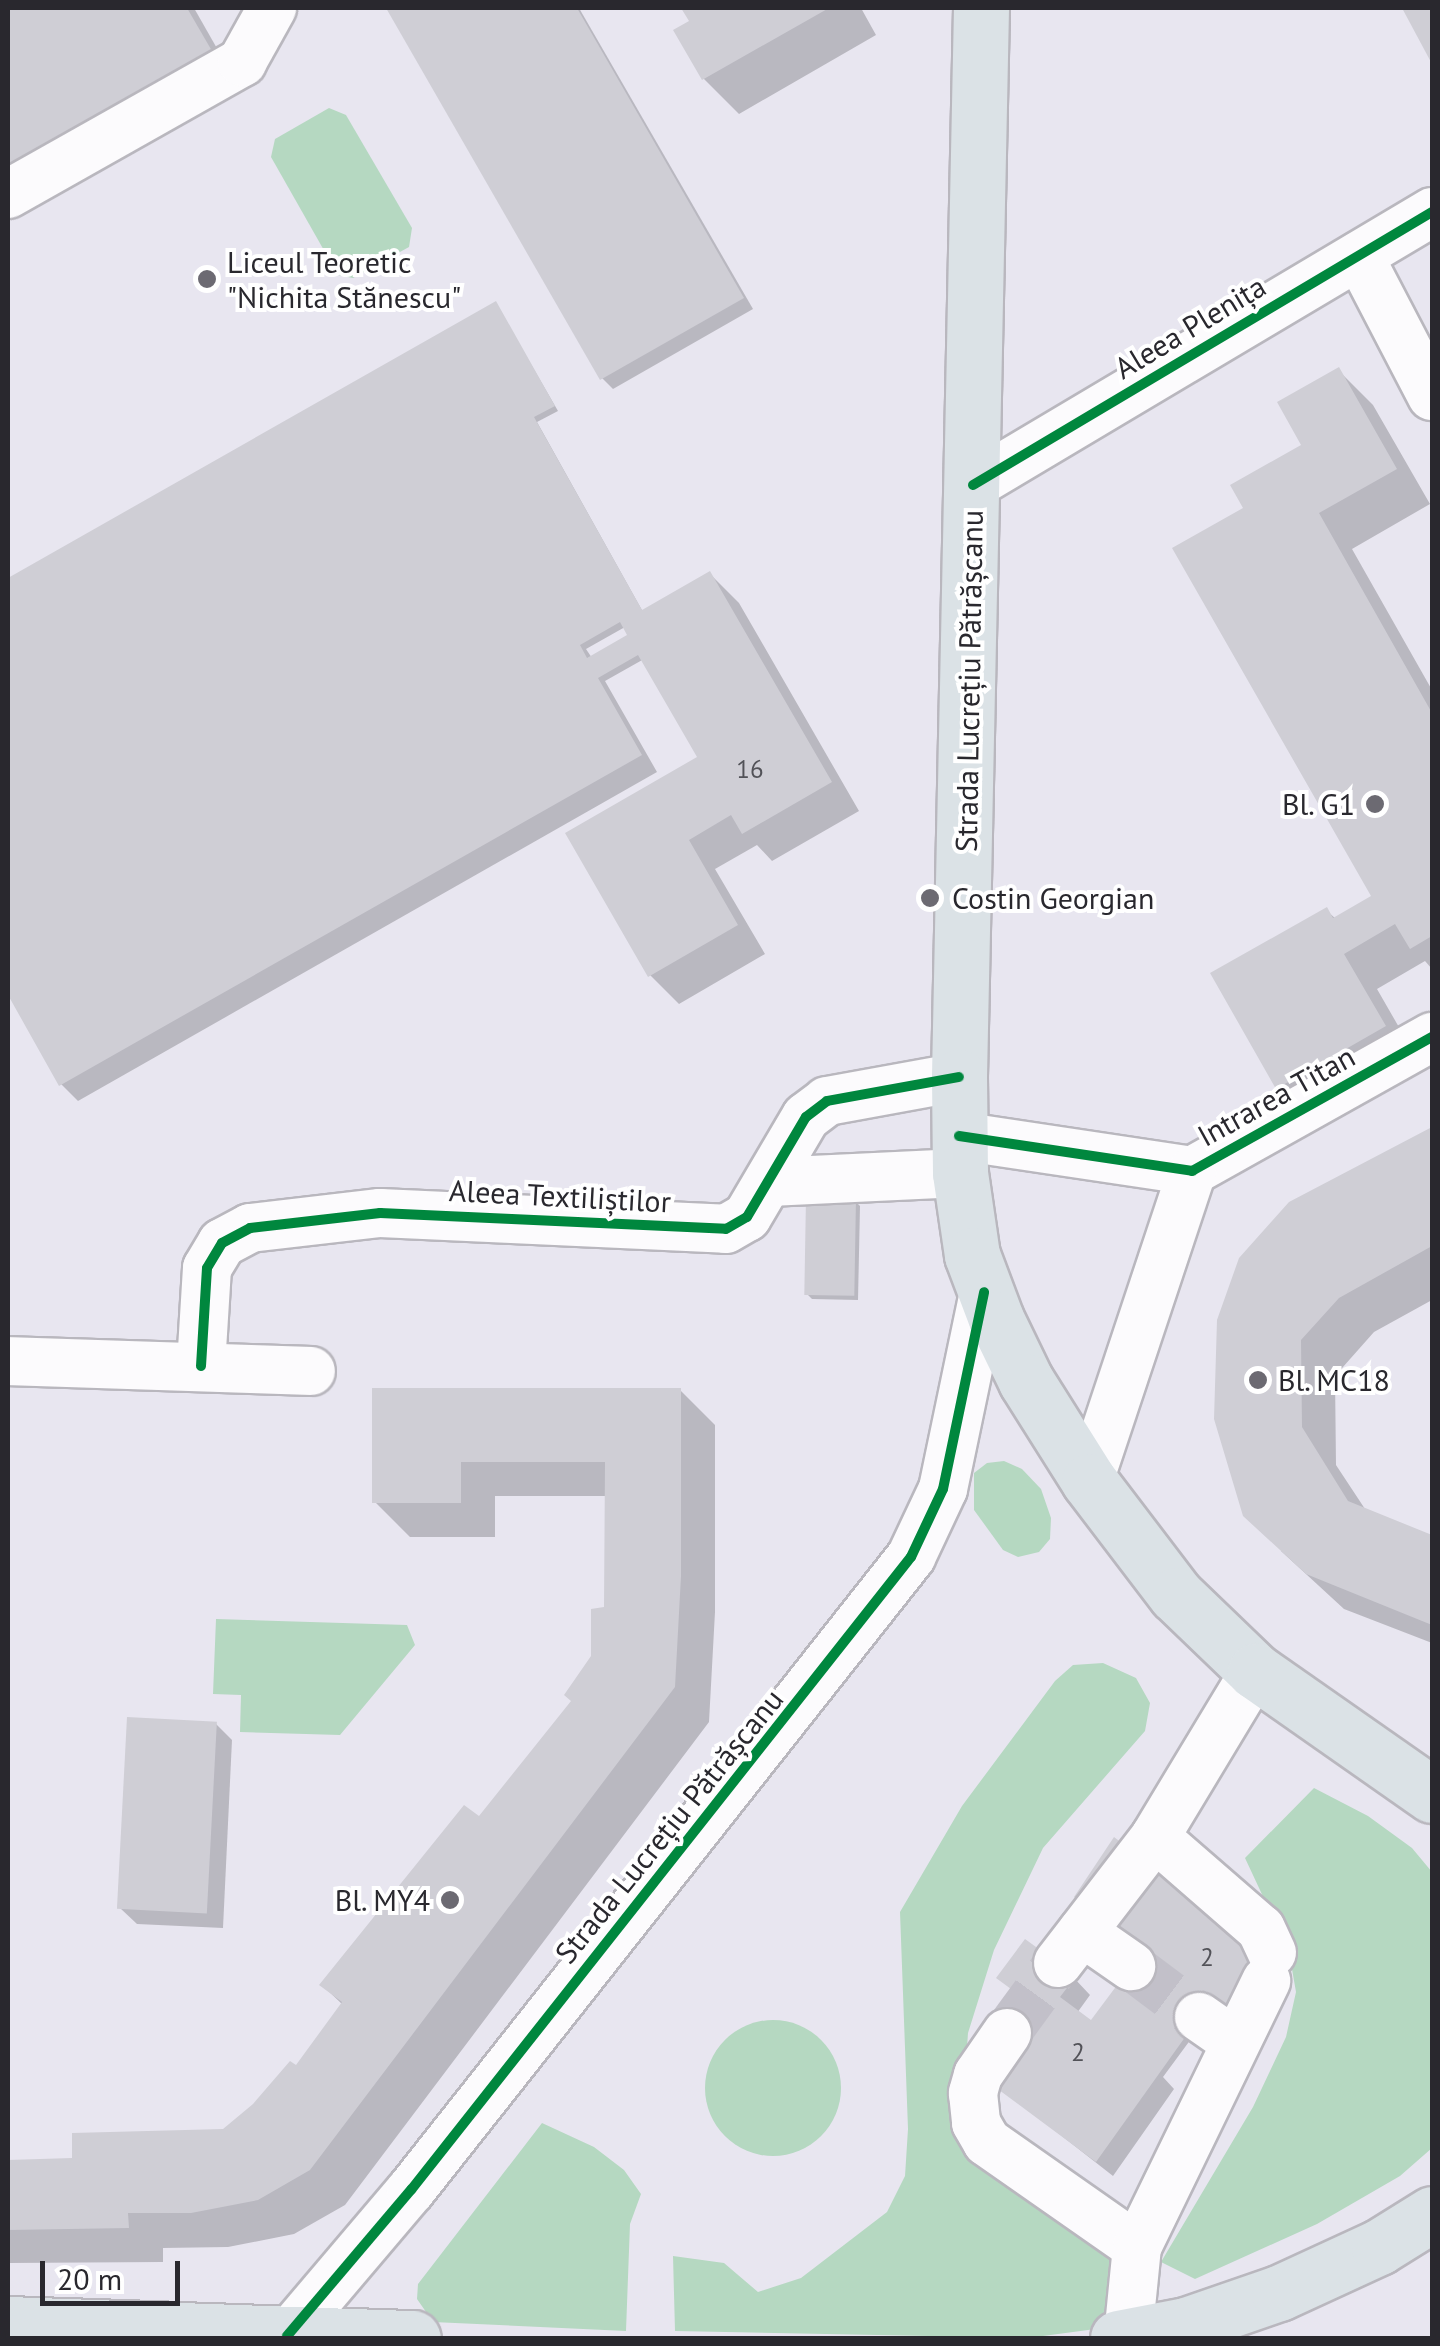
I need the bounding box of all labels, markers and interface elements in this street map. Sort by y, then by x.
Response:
place label: Liceul Teoretic "Nichita Stănescu" [227,244,461,314]
marker: Liceul Teoretic "Nichita Stănescu" [196,268,218,290]
street label: Aleea Plenița [1108,268,1272,386]
street label: Strada Lucrețiu Pătrășcanu [948,510,990,852]
house number: 16 [736,754,764,784]
place label: Bl. G1 [1280,786,1355,822]
marker: Bl. G1 [1364,793,1386,815]
place label: Costin Georgian [952,880,1154,916]
marker: Costin Georgian [917,885,943,911]
street label: Intrarea Titan [1191,1038,1361,1154]
street label: Aleea Textiliștilor [448,1172,672,1220]
place label: Bl. MC18 [1278,1362,1392,1398]
marker: Bl. MC18 [1247,1369,1269,1391]
street label: Strada Lucrețiu Pătrășcanu [547,1682,791,1970]
place label: Bl. MY4 [332,1882,430,1918]
marker: Bl. MY4 [439,1889,461,1911]
house number: 2 [1200,1942,1214,1972]
house number: 2 [1071,2037,1085,2067]
scale bar [45,2241,185,2303]
text: 20 m [57,2259,122,2298]

